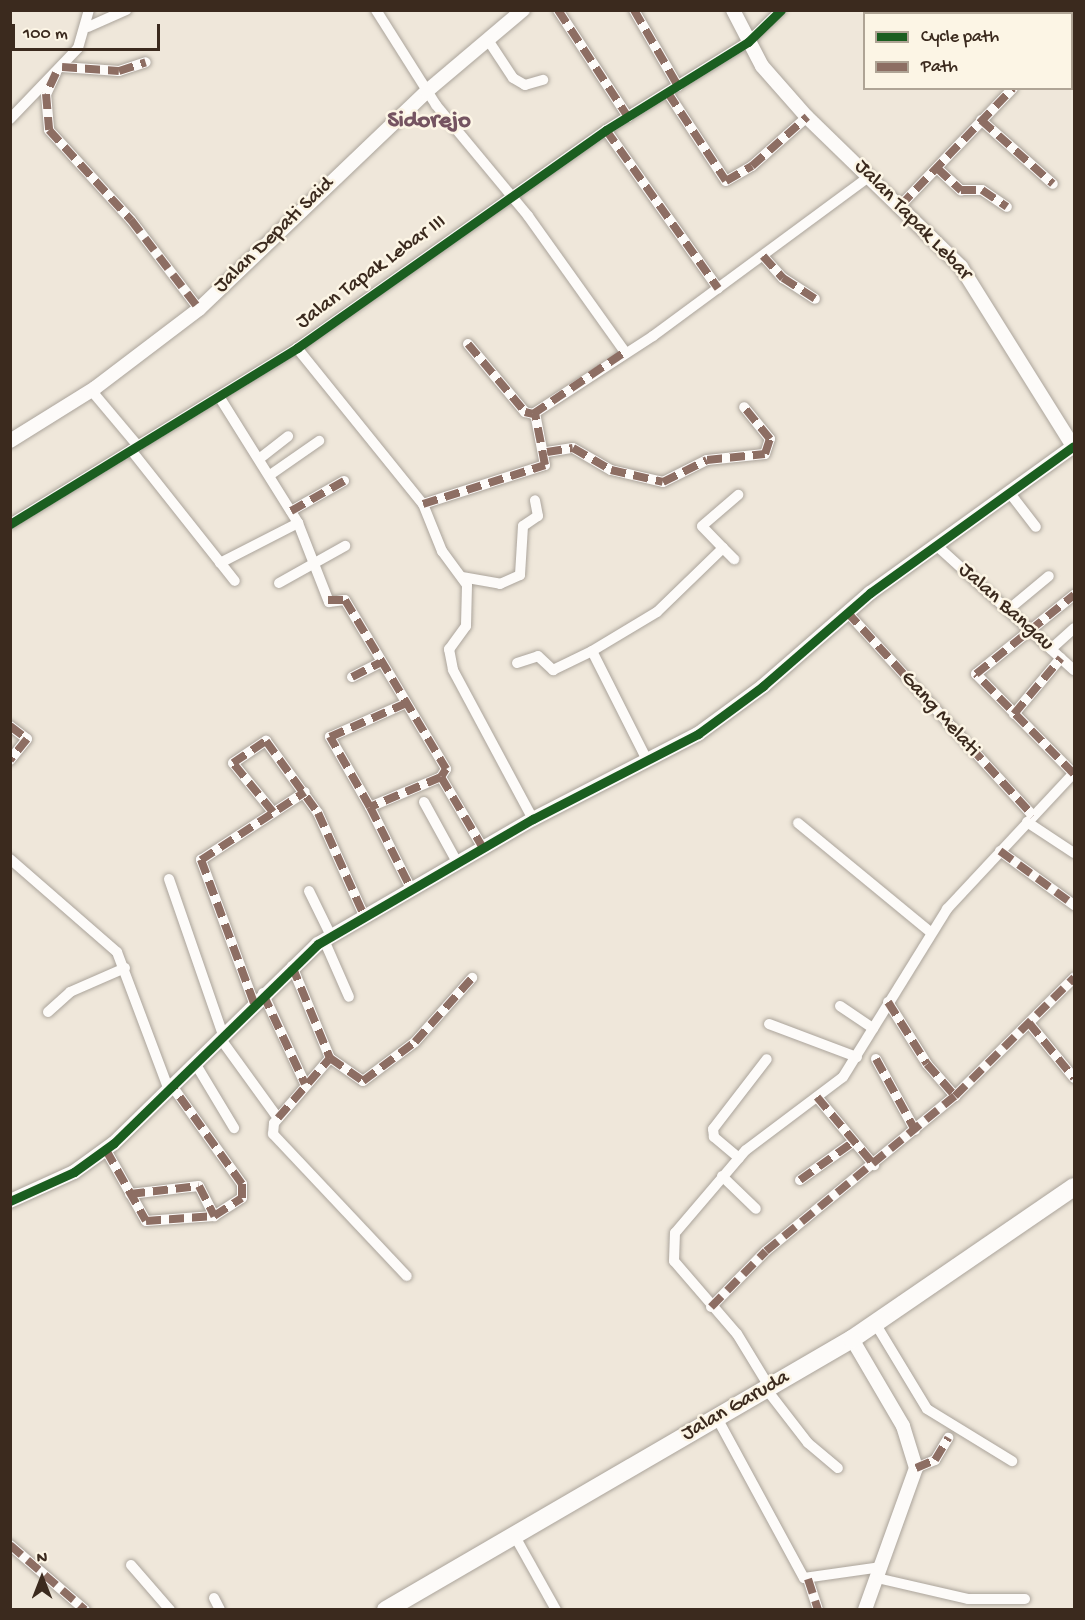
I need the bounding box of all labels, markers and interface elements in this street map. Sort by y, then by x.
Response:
scale bar [15,12,164,50]
legend [863,12,1073,90]
text: 100 m [23,24,68,45]
text: Cycle path [921,27,999,48]
text: Path [921,57,958,78]
district label: Sidorejo [387,108,471,136]
street label: Jalan Tapak Lebar [848,155,976,287]
street label: Jalan Depati Said [210,172,340,300]
street label: Jalan Tapak Lebar III [292,210,452,336]
street label: Jalan Bangau [952,559,1058,657]
street label: Gang Melati [894,667,984,763]
street label: Jalan Garuda [678,1366,794,1448]
north arrow [12,1548,72,1608]
text: N [37,1550,47,1569]

